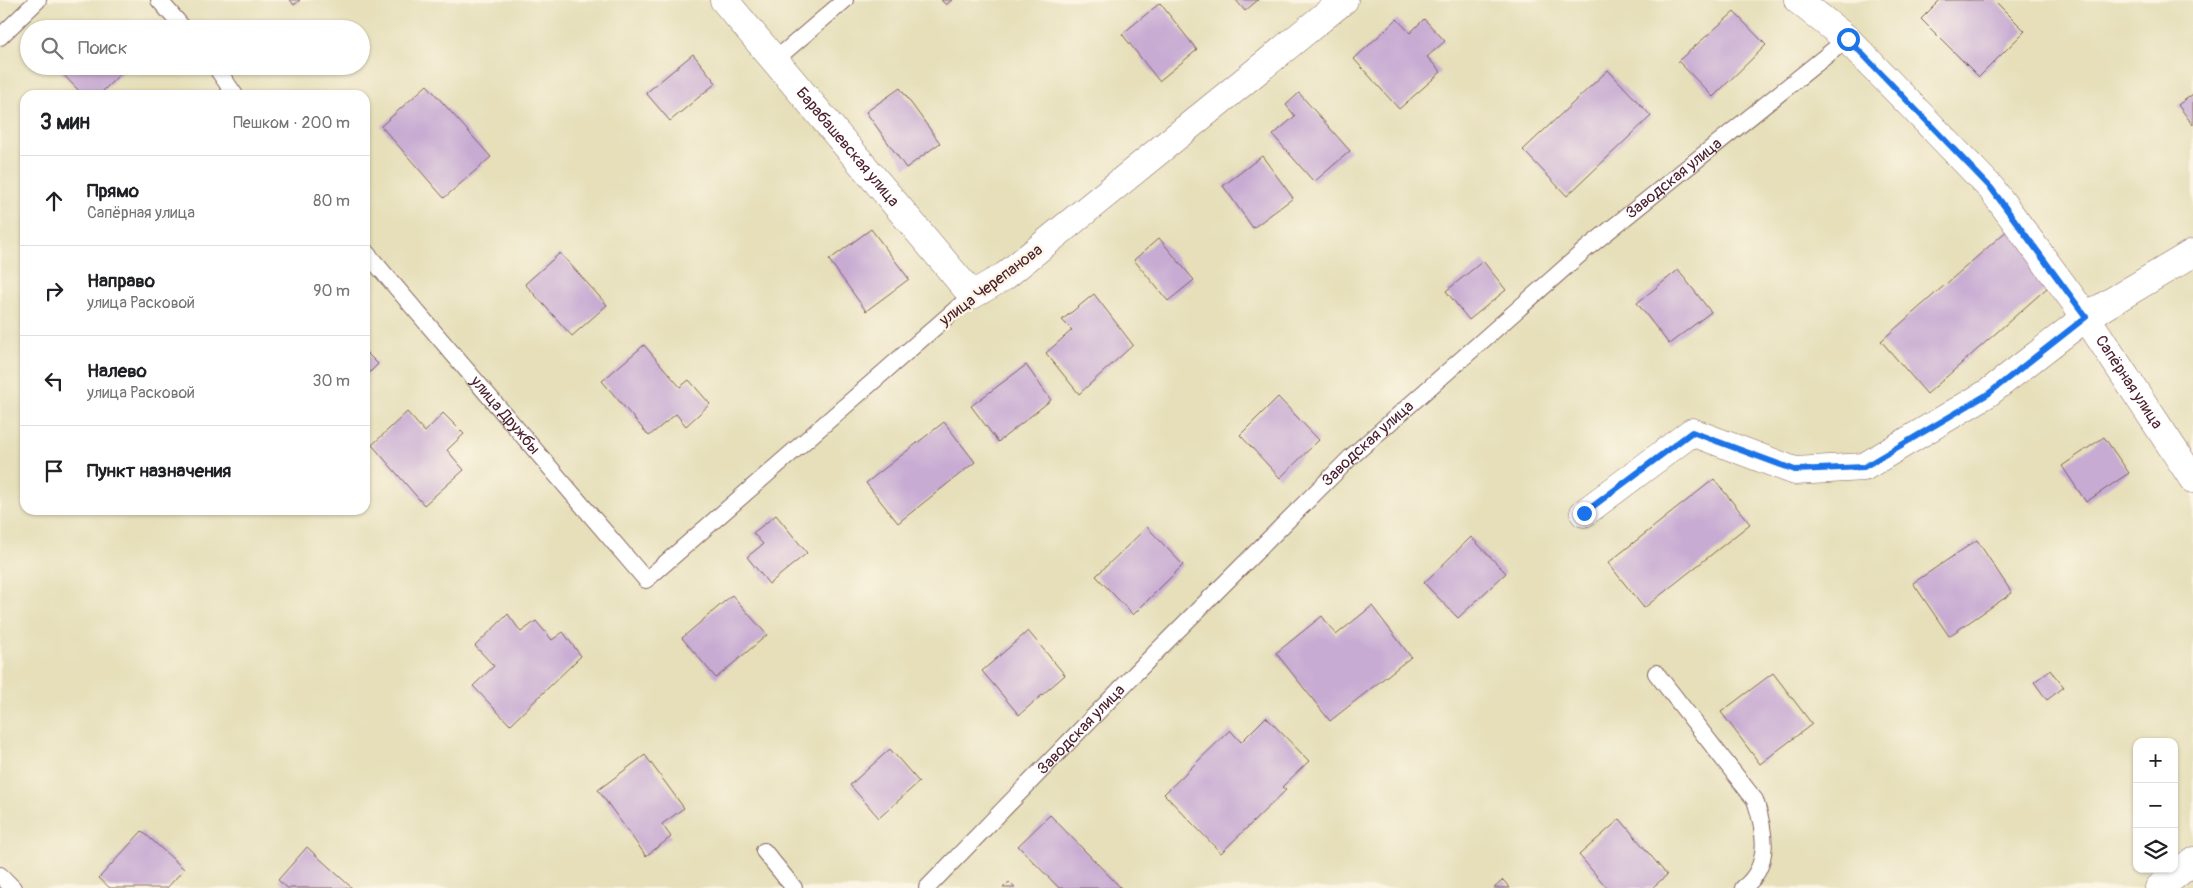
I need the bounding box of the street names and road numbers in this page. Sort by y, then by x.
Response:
street label: Барабашевская улица [792,83,903,211]
street label: Заводская улица [1621,134,1726,223]
street label: улица Черепанова [935,240,1046,331]
street label: Сапёрная улица [2091,331,2167,433]
street label: улица Дружбы [465,371,544,459]
street label: Заводская улица [1317,396,1418,491]
street label: Заводская улица [1033,680,1129,779]

